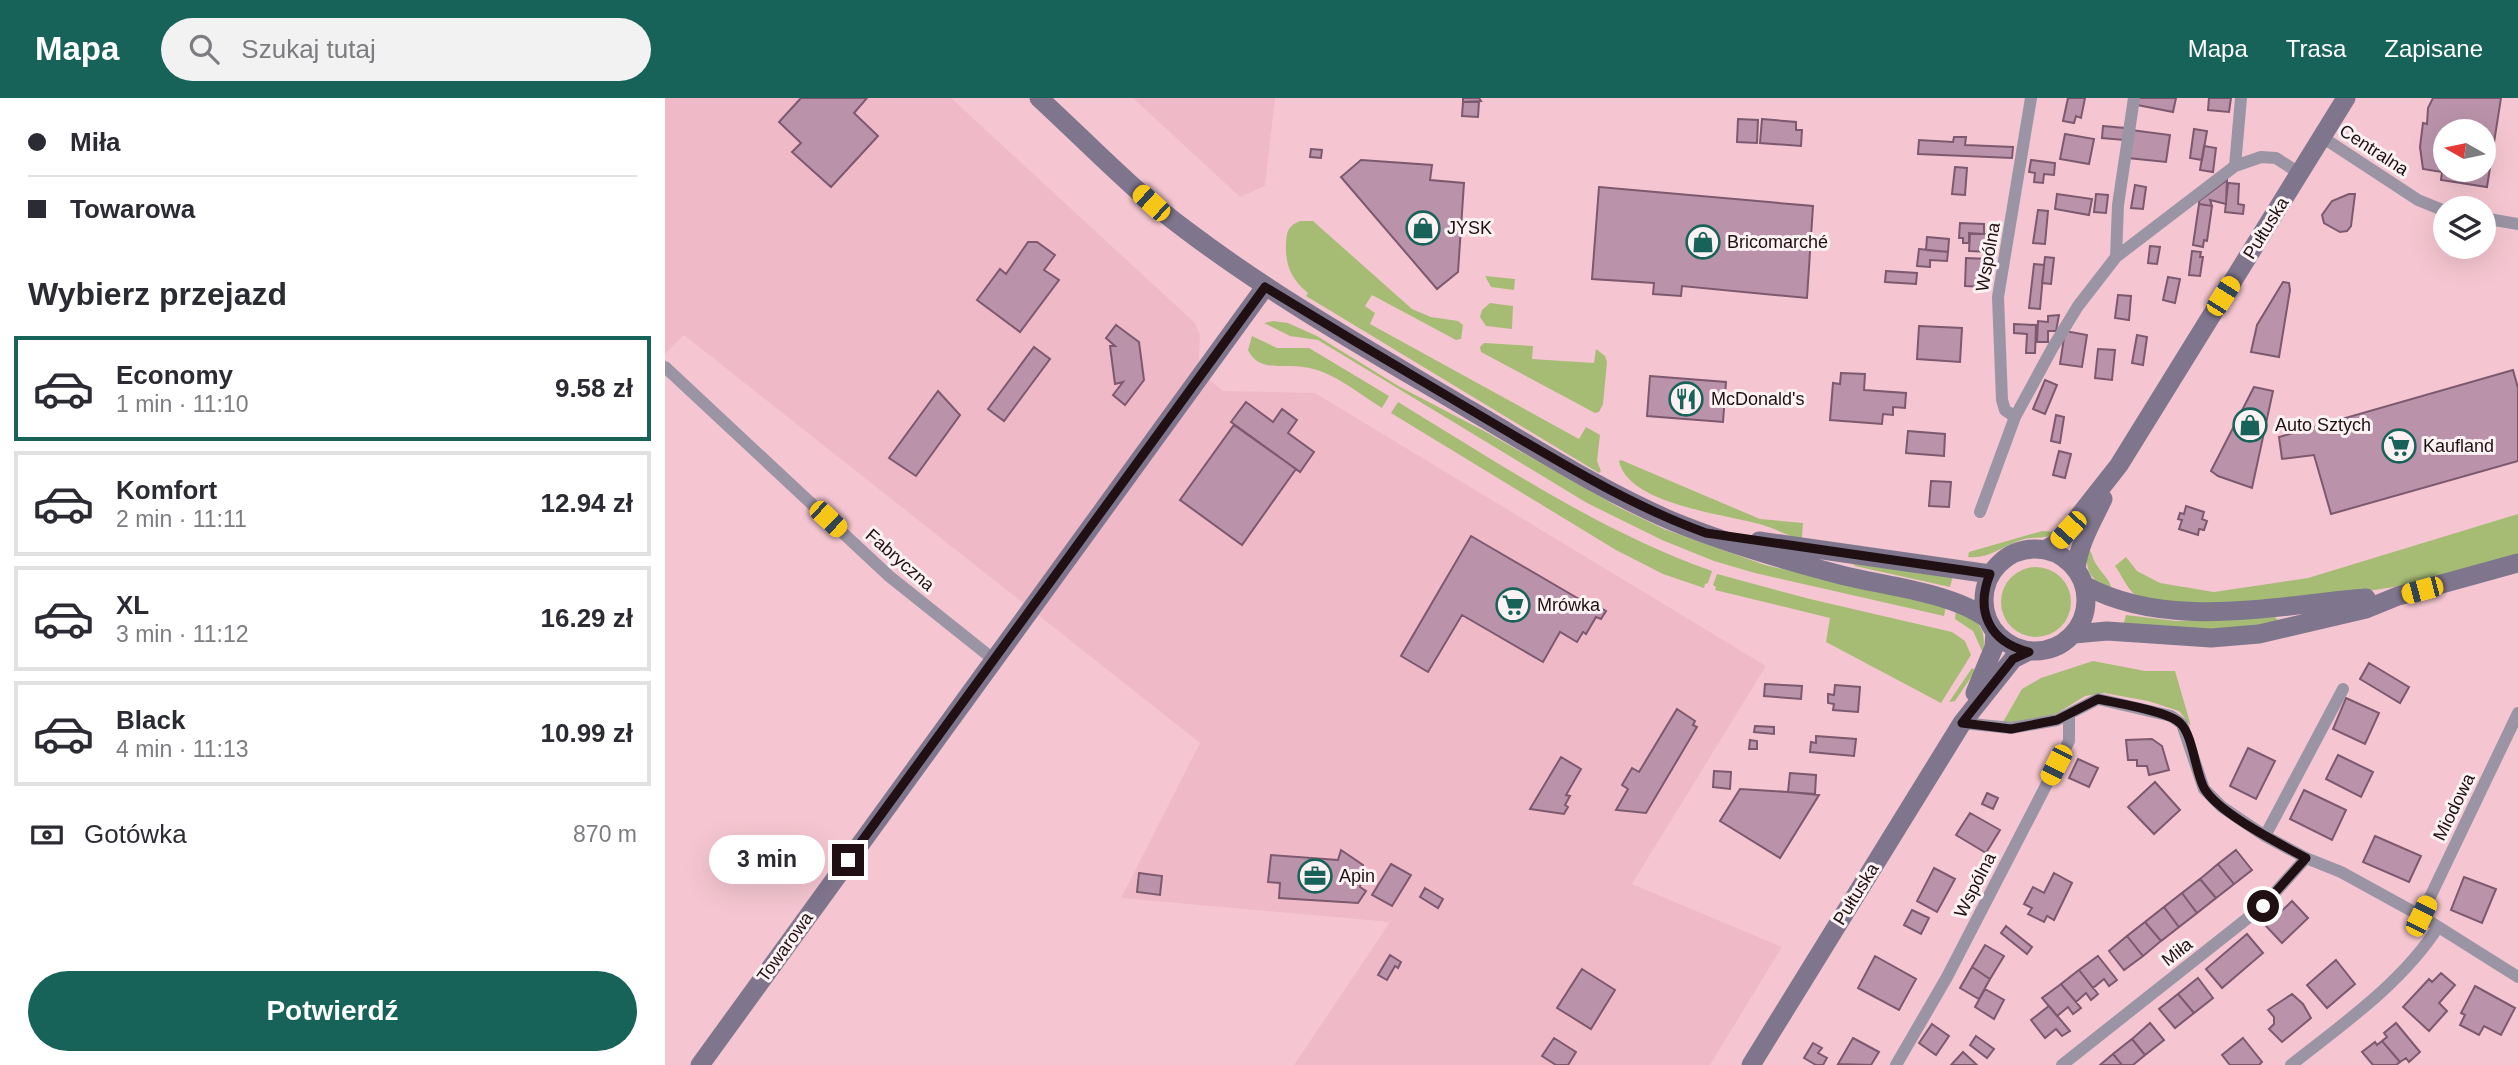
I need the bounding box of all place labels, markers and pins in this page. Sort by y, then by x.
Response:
shop icon: JYSK [1404,209,1442,247]
place label: JYSK [1447,218,1492,238]
shop icon: Bricomarché [1684,223,1722,261]
place label: Bricomarché [1727,232,1828,252]
restaurant icon: McDonald's [1667,380,1705,418]
place label: McDonald's [1711,389,1804,409]
shop icon: Auto Sztych [2231,406,2269,444]
place label: Auto Sztych [2275,415,2371,435]
supermarket icon: Kaufland [2380,427,2418,465]
place label: Kaufland [2423,436,2494,456]
supermarket icon: Mrówka [1494,586,1532,624]
place label: Mrówka [1537,595,1601,615]
office icon: Apin [1296,857,1334,895]
place label: Apin [1339,866,1375,886]

